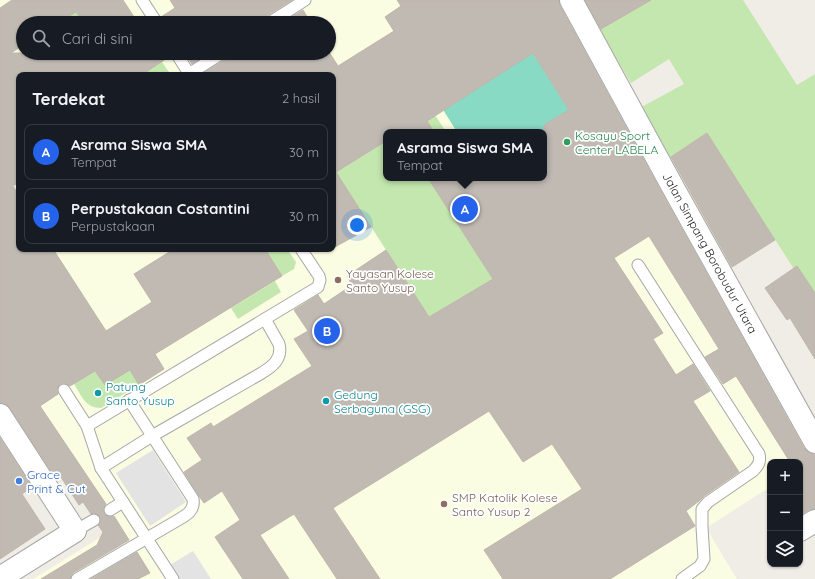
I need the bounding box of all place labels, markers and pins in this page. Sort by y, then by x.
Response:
place label: Kosayu Sport Center LABELA [575,128,658,157]
marker: Kosayu Sport Center LABELA [562,137,572,147]
pin: A [452,194,478,224]
place label: Yayasan Kolese Santo Yusup [346,266,434,295]
marker: Yayasan Kolese Santo Yusup [333,275,343,285]
pin: B [314,316,340,346]
place label: Patung Santo Yusup [106,379,175,408]
place label: Gedung Serbaguna (GSG) [334,387,431,416]
marker: Patung Santo Yusup [93,388,103,398]
marker: Gedung Serbaguna (GSG) [321,396,331,406]
place label: Grace Print & Cut [27,467,86,496]
marker: Grace Print & Cut [14,476,24,486]
place label: SMP Katolik Kolese Santo Yusup 2 [452,490,558,519]
marker: SMP Katolik Kolese Santo Yusup 2 [439,499,449,509]

